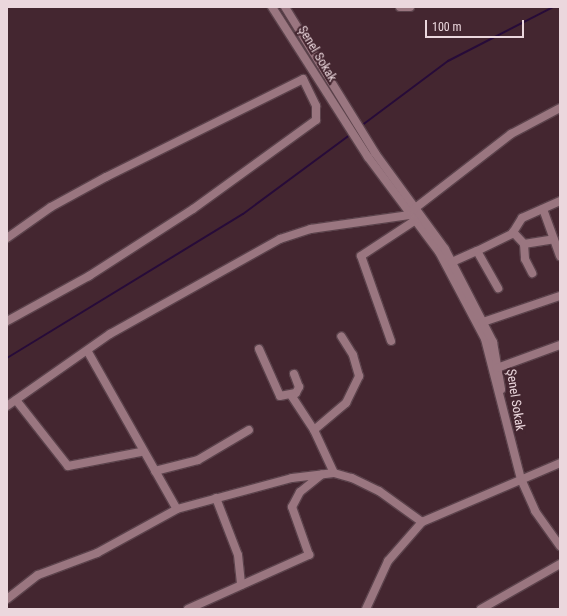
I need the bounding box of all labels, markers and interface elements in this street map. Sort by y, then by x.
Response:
scale bar [427,12,526,38]
text: 100 m [432,20,462,34]
street label: Şenel Sokak [294,23,340,85]
street label: Şenel Sokak [502,368,528,432]

